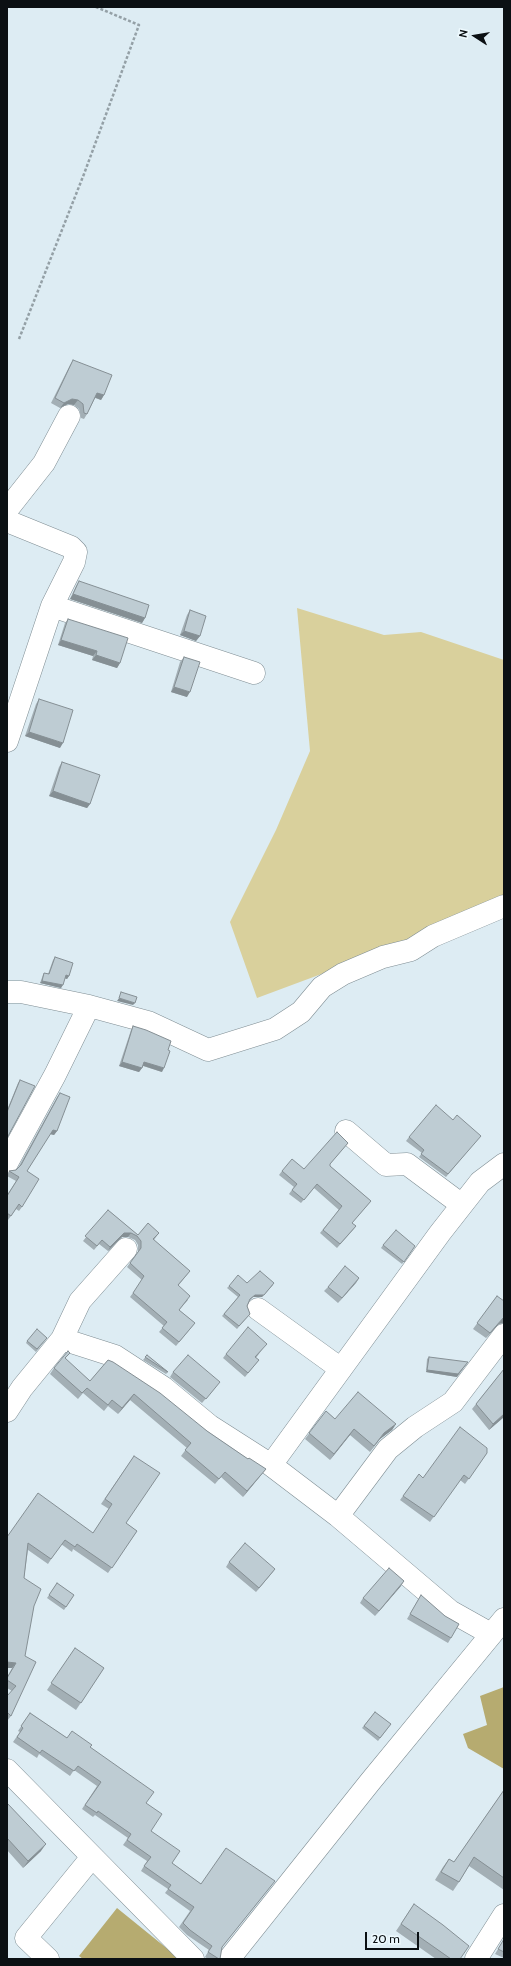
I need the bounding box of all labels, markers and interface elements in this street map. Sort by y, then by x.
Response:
north arrow [455,16,495,56]
text: N [456,28,471,39]
scale bar [367,1924,421,1950]
text: 20 m [372,1931,400,1946]

